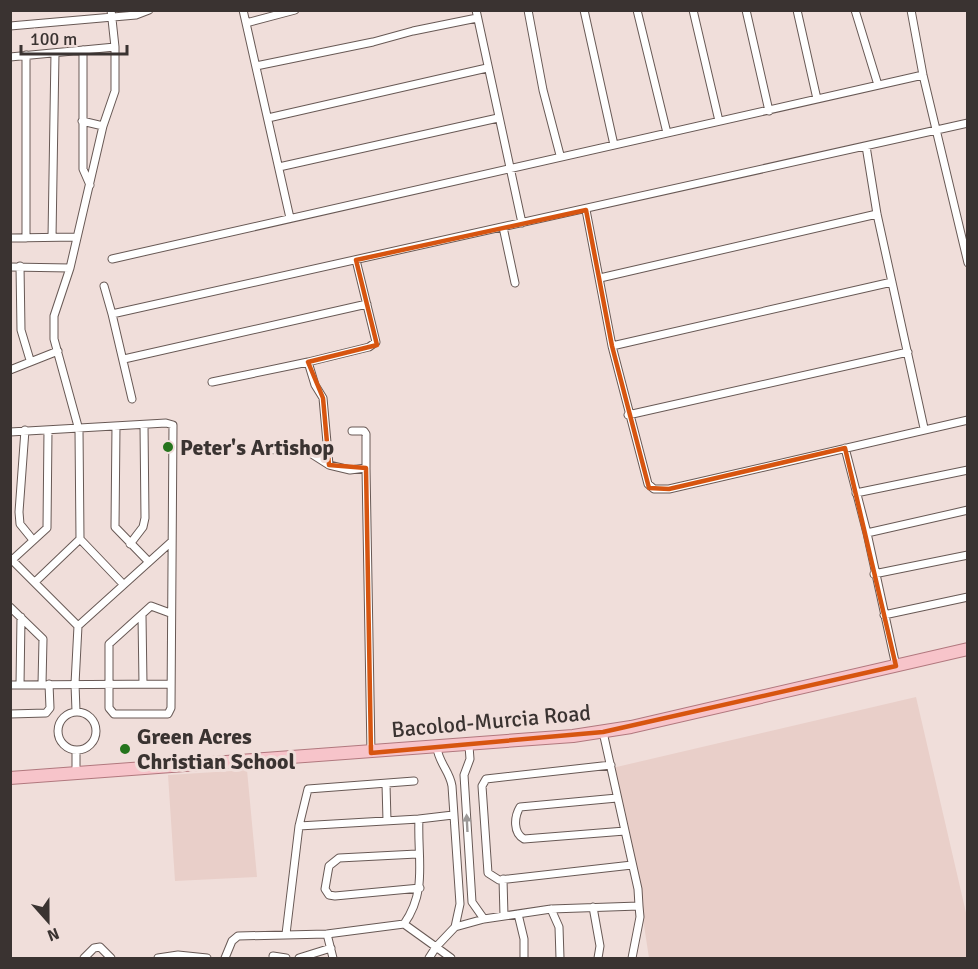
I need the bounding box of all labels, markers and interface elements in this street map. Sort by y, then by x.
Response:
scale bar [21,18,128,56]
text: 100 m [30,28,77,50]
place label: Peter's Artishop [180,434,334,461]
marker: Peter's Artishop [161,440,175,454]
street label: Bacolod-Murcia Road [390,699,592,743]
place label: Green Acres Christian School [137,723,295,775]
marker: Green Acres Christian School [118,742,132,756]
one-way arrow [462,814,471,833]
north arrow [18,891,78,951]
text: N [44,923,62,945]

